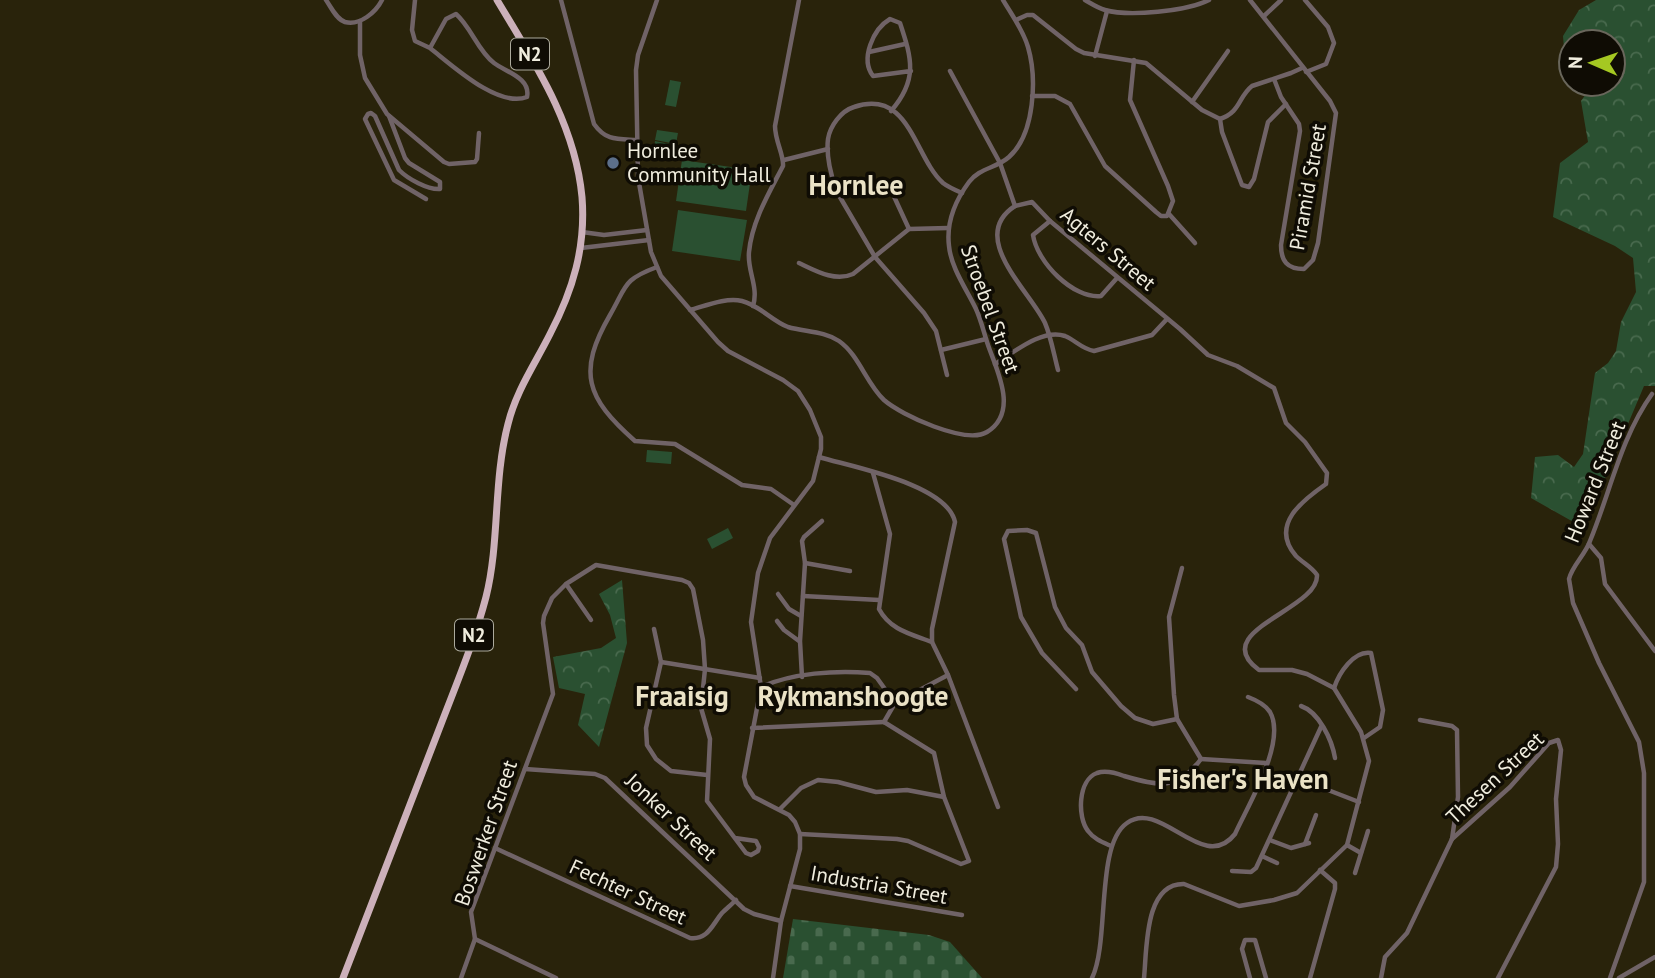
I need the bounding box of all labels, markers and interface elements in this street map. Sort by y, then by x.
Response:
north arrow [1557,28,1627,98]
road number: N2 [511,38,549,70]
text: N [1563,56,1587,69]
street label: Piramid Street [1283,121,1332,252]
place label: Hornlee Community Hall [627,137,771,188]
marker: Hornlee Community Hall [605,155,621,171]
district label: Hornlee [809,166,903,203]
street label: Agters Street [1055,201,1161,296]
street label: Stroebel Street [955,241,1026,377]
street label: Howard Street [1558,417,1631,547]
road number: N2 [455,620,493,650]
district label: Fraaisig [635,677,729,714]
district label: Rykmanshoogte [757,677,949,714]
street label: Thesen Street [1440,725,1549,830]
street label: Boswerker Street [448,756,523,909]
district label: Fisher's Haven [1157,760,1329,797]
street label: Jonker Street [619,767,723,866]
street label: Fechter Street [565,853,691,930]
street label: Industria Street [808,859,950,910]

